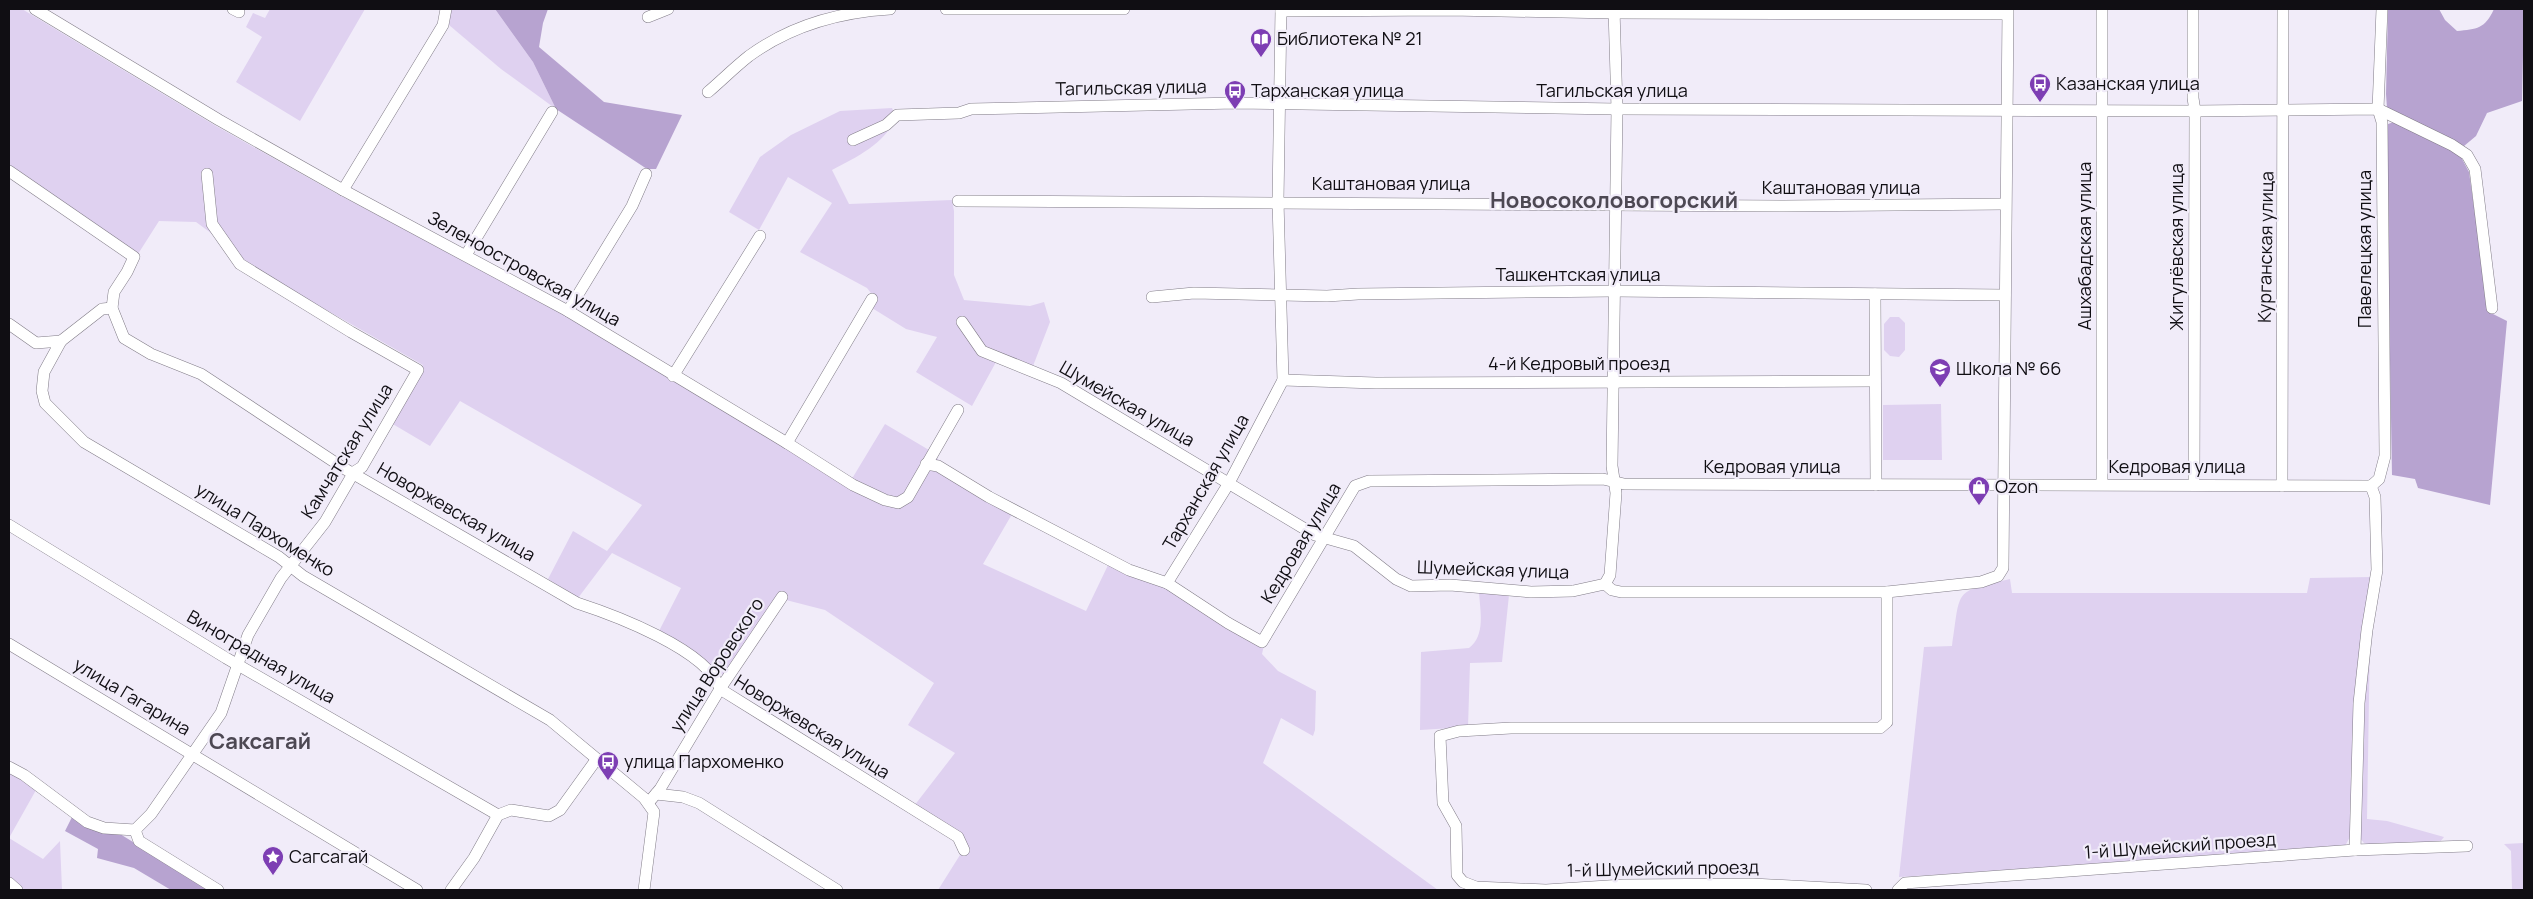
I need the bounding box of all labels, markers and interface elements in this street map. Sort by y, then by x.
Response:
place label: Библиотека № 21 [1277,26,1423,50]
library icon: Библиотека № 21 [1249,27,1273,58]
place label: Казанская улица [2056,71,2200,95]
bus stop icon: Казанская улица [2028,72,2052,103]
street label: Тагильская улица [1055,74,1207,100]
place label: Тарханская улица [1251,78,1404,102]
street label: Тагильская улица [1536,78,1688,102]
bus stop icon: Тарханская улица [1223,79,1247,110]
street label: Ашхабадская улица [2072,162,2096,330]
street label: Жигулёвская улица [2164,163,2188,331]
street label: Павелецкая улица [2352,170,2376,328]
street label: Каштановая улица [1312,171,1470,195]
street label: Курганская улица [2252,171,2278,323]
street label: Каштановая улица [1762,175,1920,199]
district label: Новосоколовогорский [1490,185,1738,215]
street label: Зеленоостровская улица [424,205,625,331]
street label: Ташкентская улица [1495,262,1661,286]
street label: 4-й Кедровый проезд [1488,351,1670,375]
street label: Шумейская улица [1056,355,1199,452]
place label: Школа № 66 [1956,356,2062,380]
school or university icon: Школа № 66 [1928,357,1952,388]
street label: Камчатская улица [295,378,397,523]
street label: Тарханская улица [1157,409,1254,554]
street label: Кедровая улица [1704,454,1840,478]
street label: Кедровая улица [2109,454,2245,478]
street label: Новоржевская улица [373,456,540,566]
place label: Ozon [1995,474,2038,498]
shop icon: Ozon [1967,475,1991,506]
street label: улица Пархоменко [191,477,340,582]
street label: Кедровая улица [1255,478,1346,607]
street label: Шумейская улица [1417,554,1570,584]
street label: улица Воровского [664,593,769,736]
street label: Виноградная улица [183,604,340,708]
street label: улица Гагарина [70,652,195,740]
street label: Новоржевская улица [730,668,895,784]
district label: Саксагай [209,726,311,756]
place label: улица Пархоменко [624,749,784,773]
bus stop icon: улица Пархоменко [596,750,620,781]
street label: 1-й Шумейский проезд [2083,826,2277,864]
place label: Сагсагай [289,844,368,868]
place icon: Сагсагай [261,845,285,876]
street label: 1-й Шумейский проезд [1567,854,1759,882]

